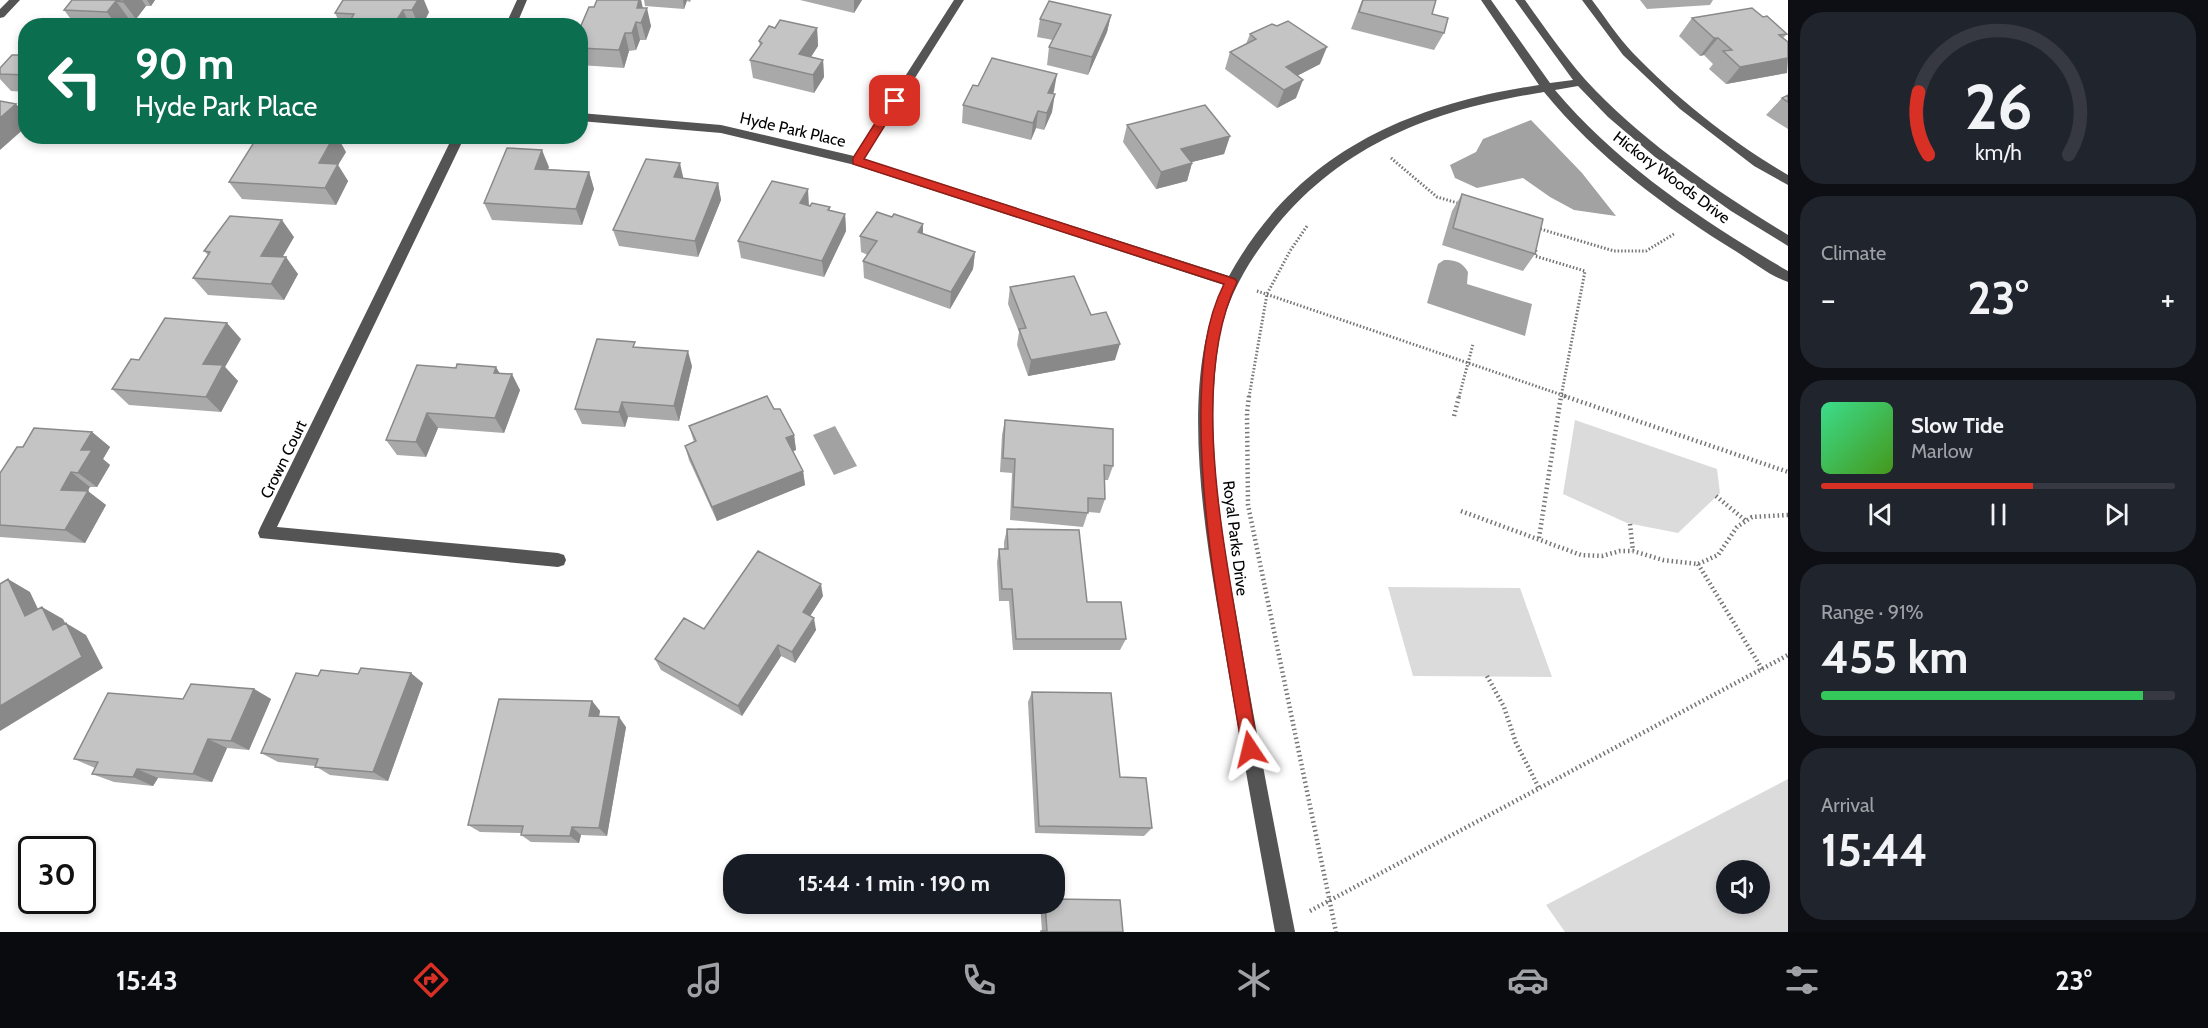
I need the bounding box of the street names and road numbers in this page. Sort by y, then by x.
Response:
street label: Hyde Park Place [738,108,848,151]
street label: Hickory Woods Drive [1610,127,1734,227]
street label: Crown Court [256,416,311,501]
street label: Royal Parks Drive [1219,479,1252,597]

